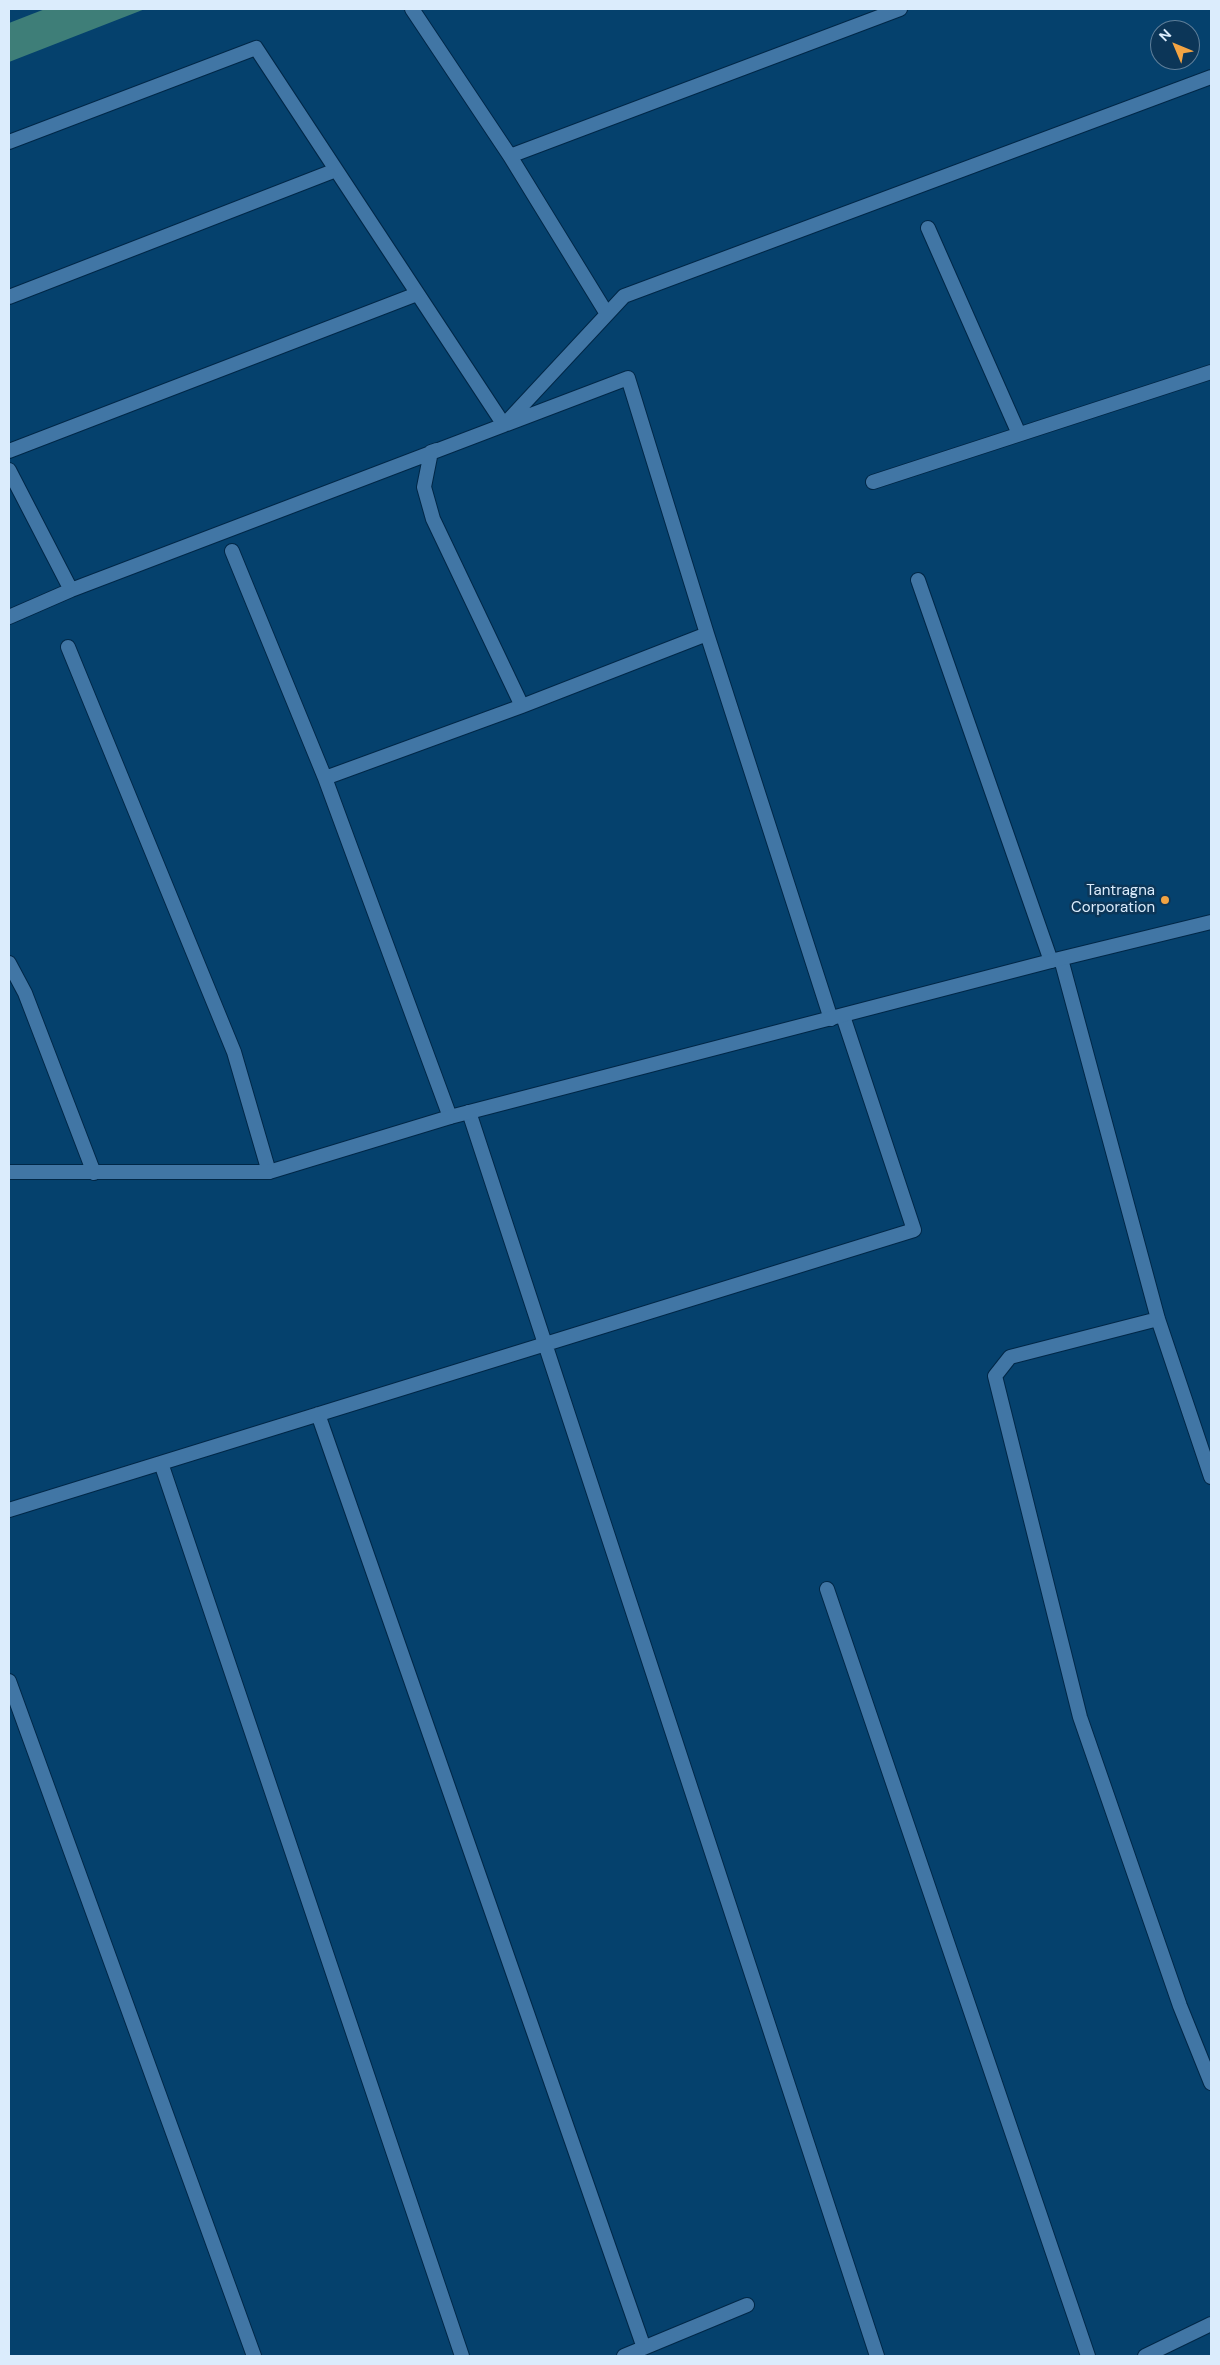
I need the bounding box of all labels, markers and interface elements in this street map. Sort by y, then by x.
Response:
north arrow [1150,20,1200,70]
text: N [1155,25,1175,45]
place label: Tantragna Corporation [1071,882,1155,917]
marker: Tantragna Corporation [1159,894,1171,906]

